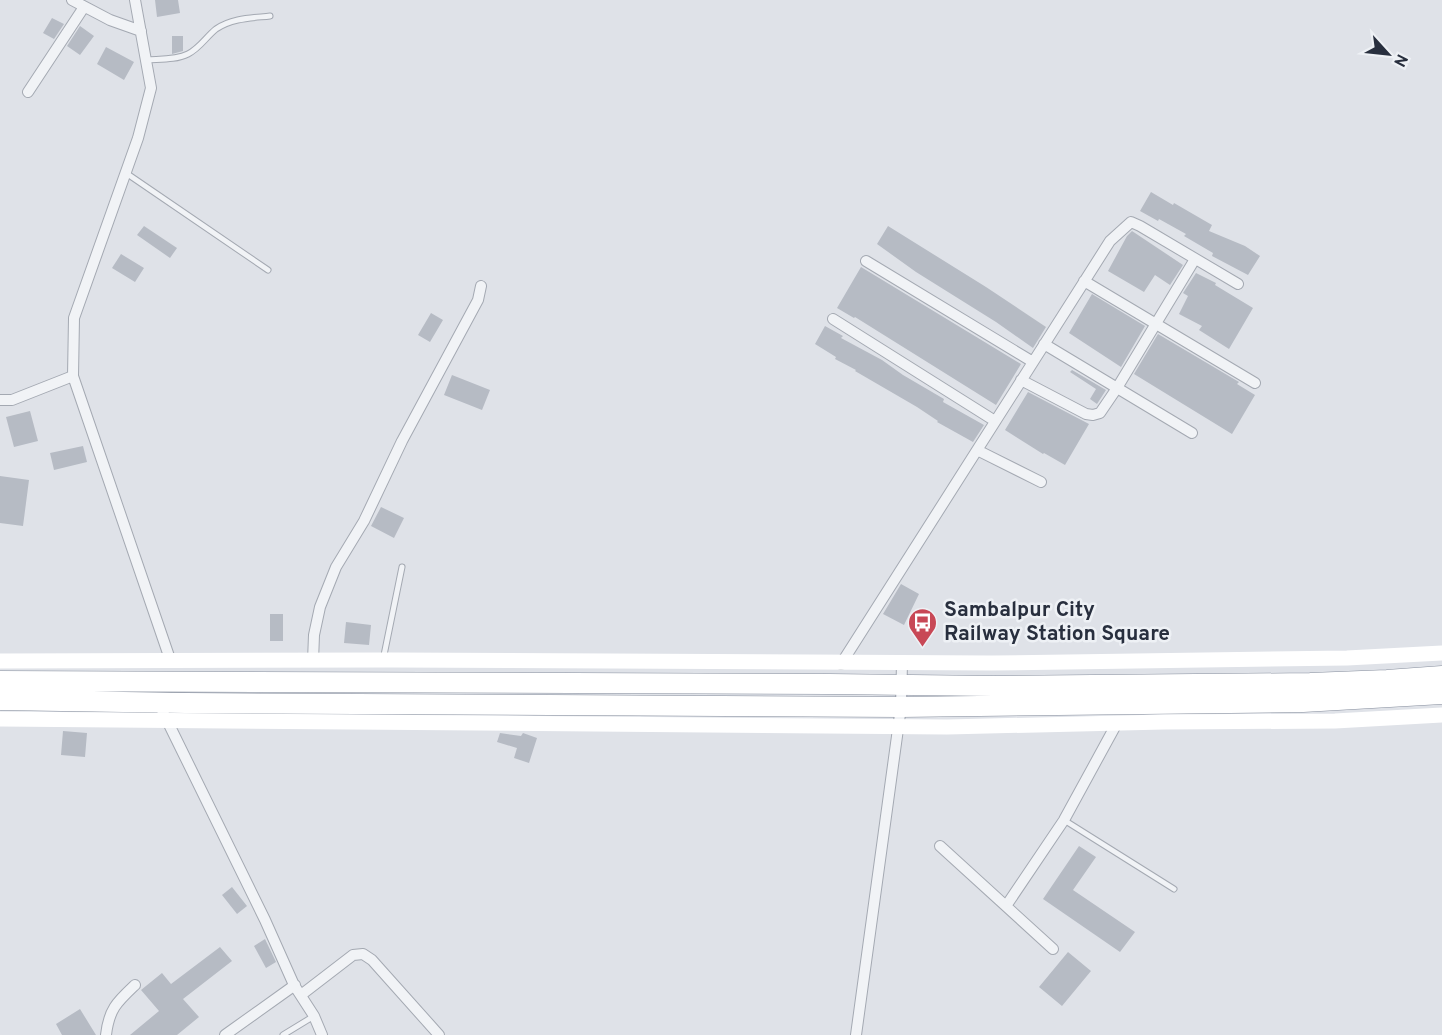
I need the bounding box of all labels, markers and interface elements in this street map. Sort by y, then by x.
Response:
north arrow [1358,24,1418,84]
text: N [1388,50,1411,70]
place label: Sambalpur City Railway Station Square [944,597,1170,648]
bus stop icon: Sambalpur City Railway Station Square [907,606,939,648]

